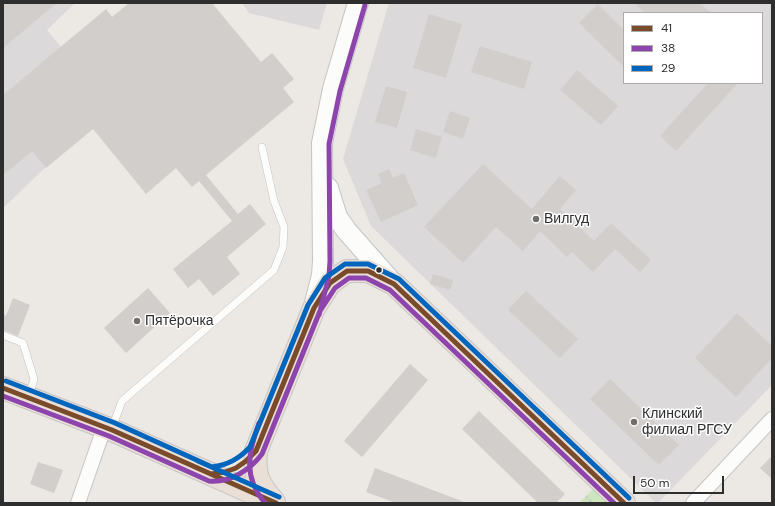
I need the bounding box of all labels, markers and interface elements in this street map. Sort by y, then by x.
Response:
legend [623,12,763,84]
text: 41 [661,20,672,36]
text: 38 [661,40,675,56]
text: 29 [661,60,675,76]
place label: Вилгуд [544,211,589,227]
marker: Вилгуд [531,214,541,224]
unlabelled marker [374,265,384,275]
place label: Пятёрочка [145,313,214,329]
marker: Пятёрочка [132,316,142,326]
place label: Клинский филиал РГСУ [642,406,732,438]
marker: Клинский филиал РГСУ [629,417,639,427]
scale bar [635,468,726,494]
text: 50 m [640,475,669,491]

